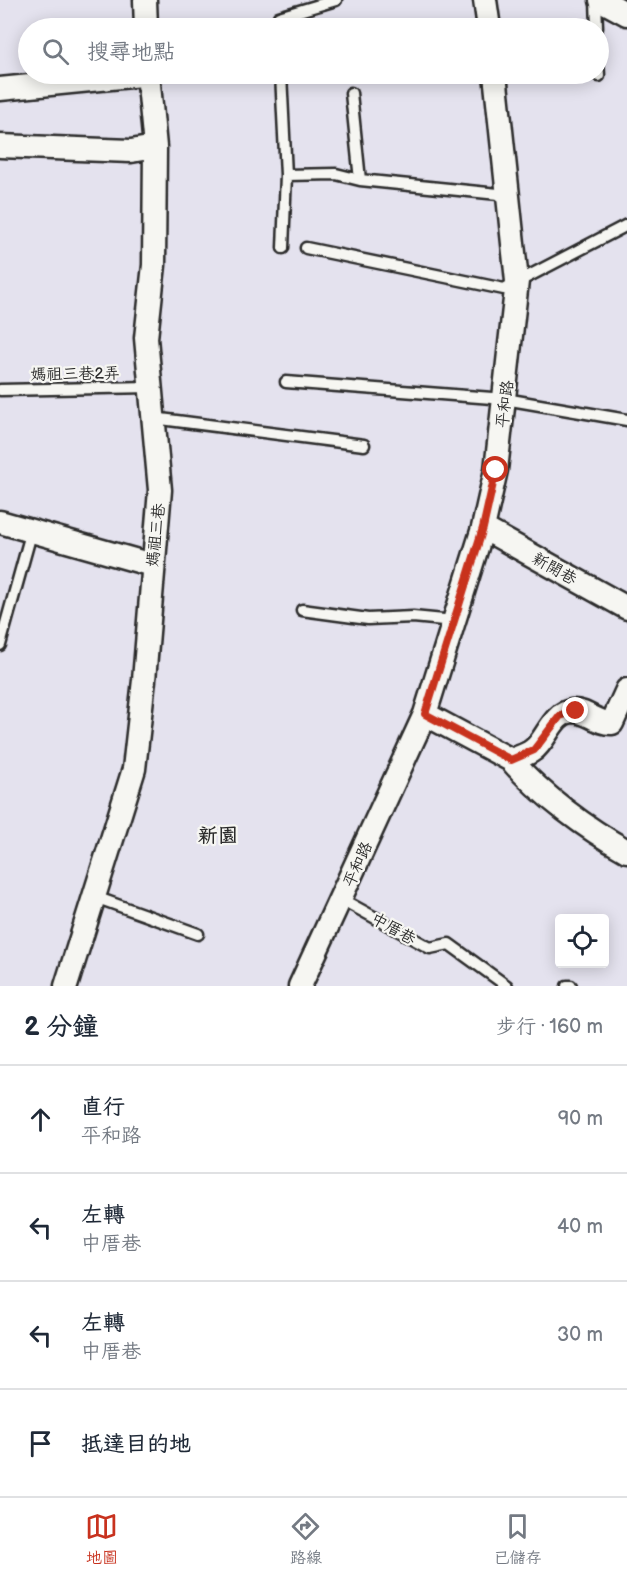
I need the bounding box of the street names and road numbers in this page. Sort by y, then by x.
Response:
street label: 媽祖三巷2弄 [30,364,120,385]
street label: 平和路 [493,379,518,429]
street label: 媽祖三巷 [144,502,169,568]
street label: 新開巷 [529,549,580,589]
street label: 平和路 [340,839,377,890]
street label: 中厝巷 [368,909,419,949]

